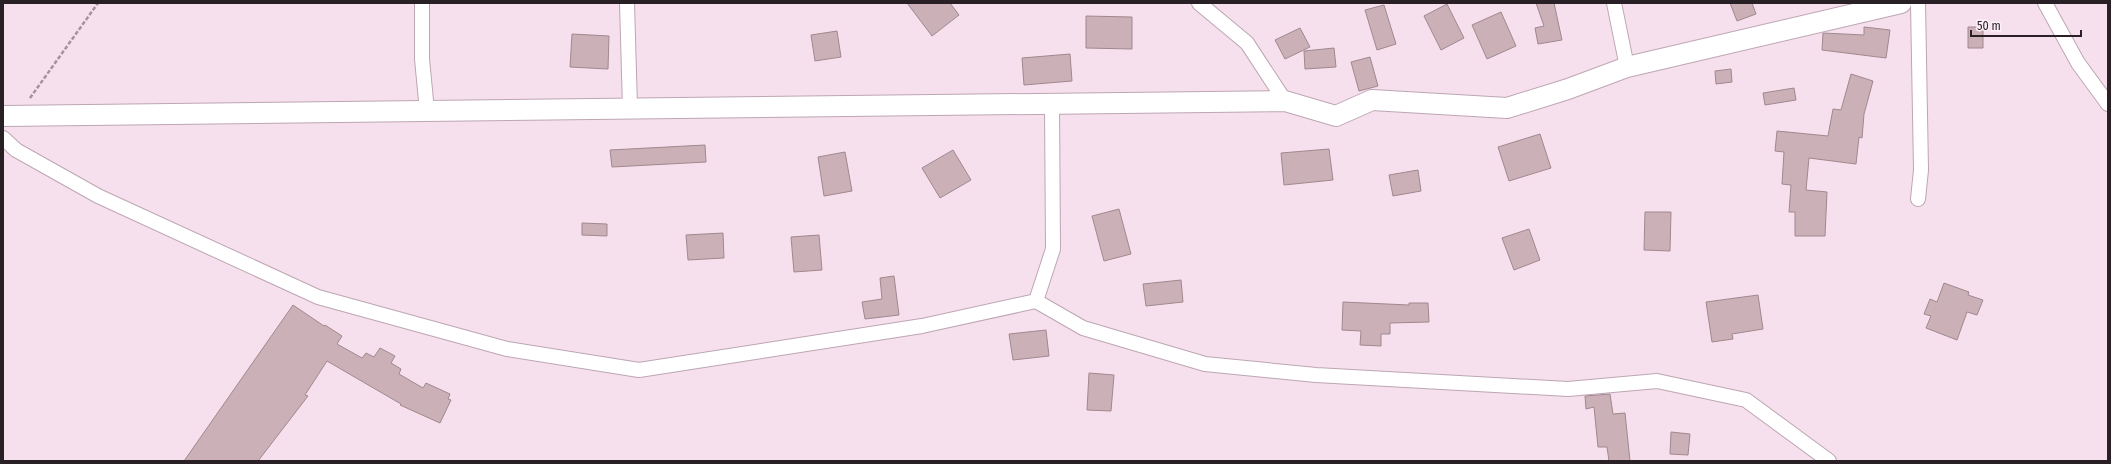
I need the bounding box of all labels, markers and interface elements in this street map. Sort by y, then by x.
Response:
scale bar [1971,12,2081,38]
text: 50 m [1977,19,2001,33]

